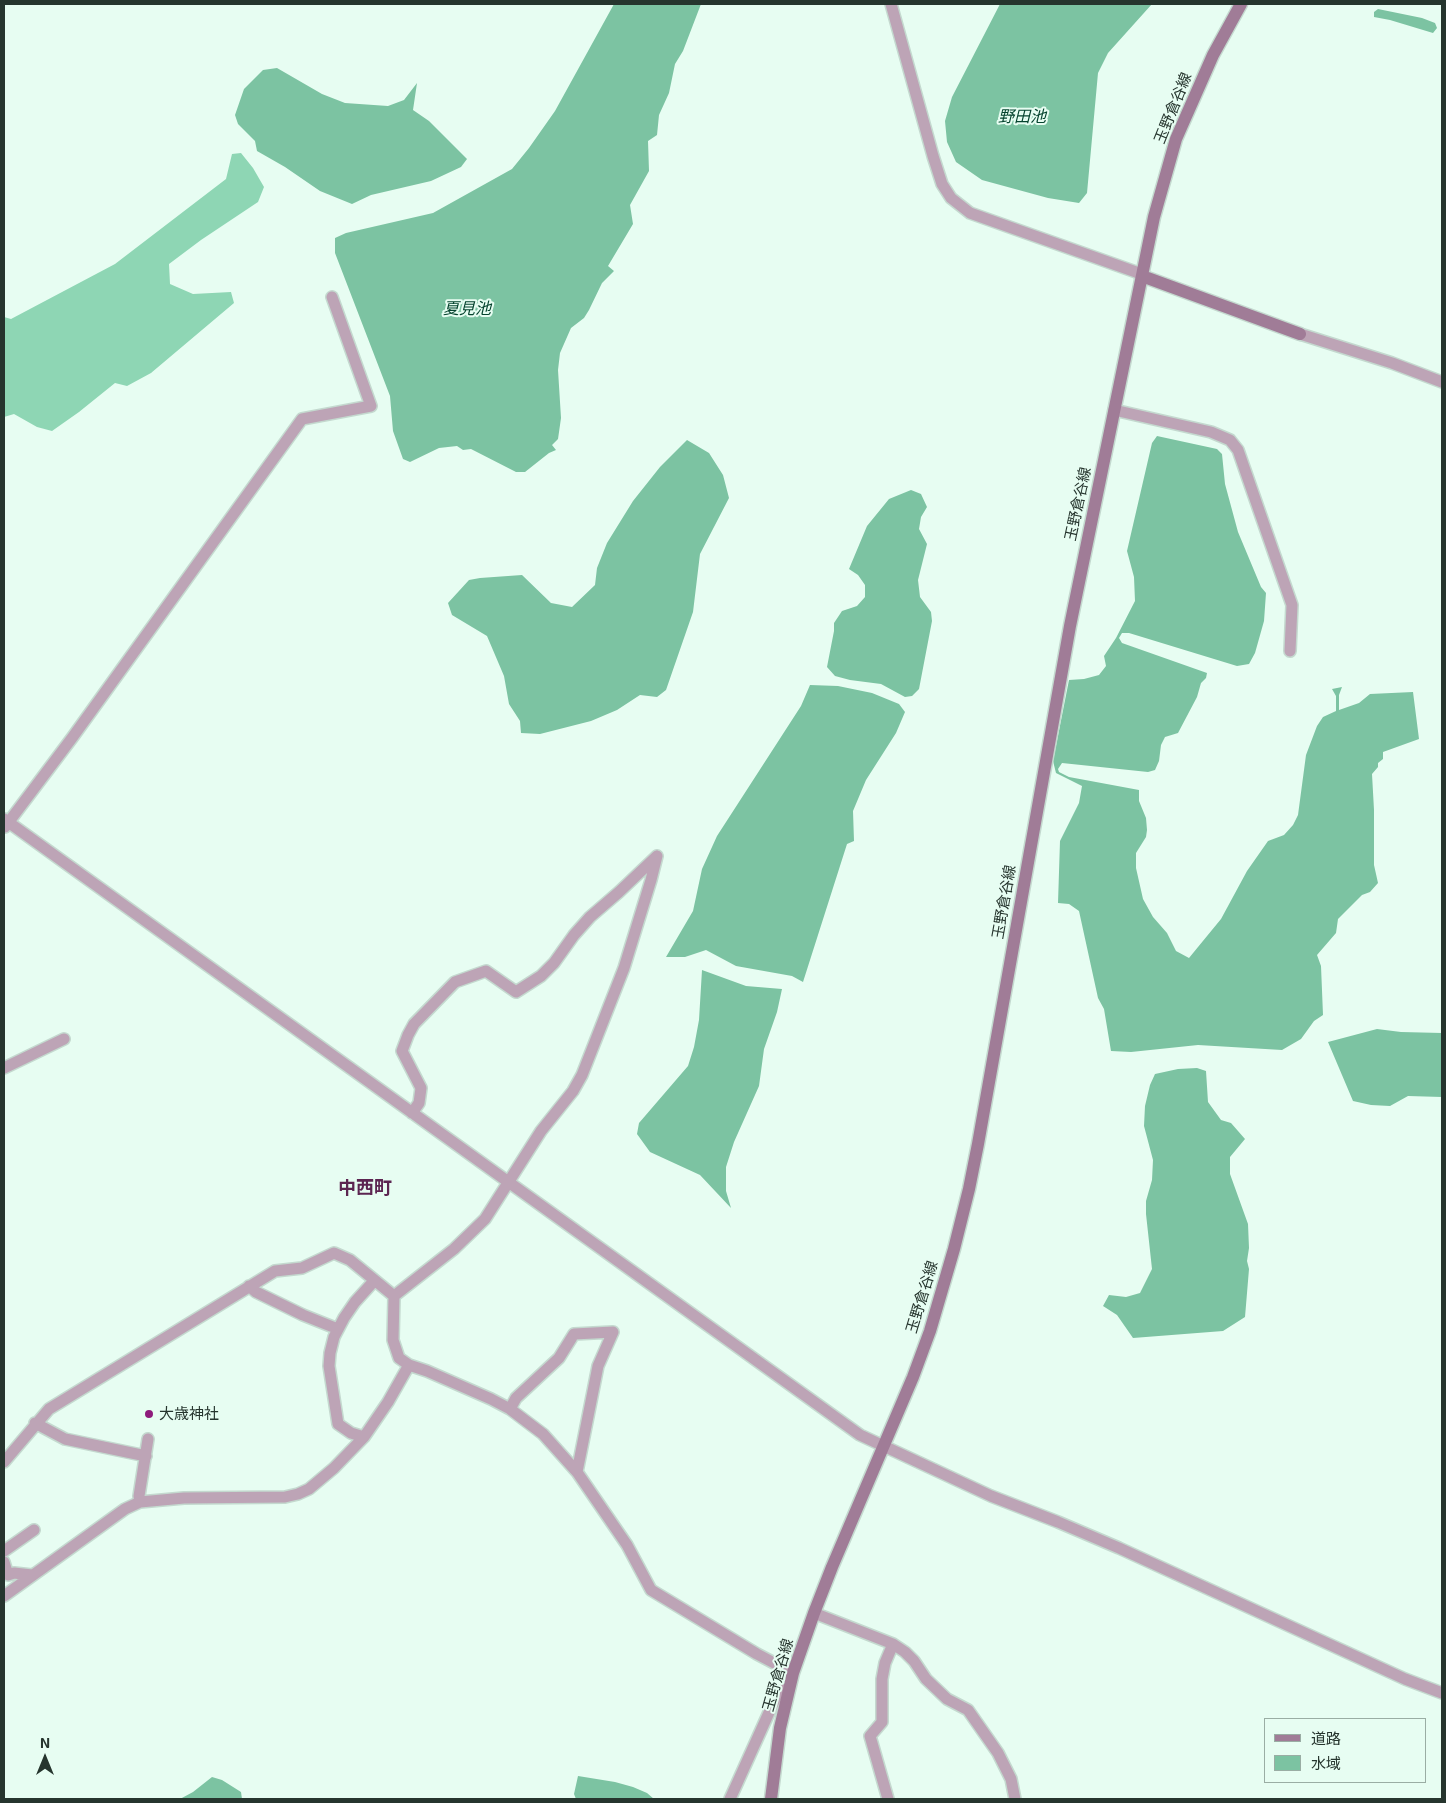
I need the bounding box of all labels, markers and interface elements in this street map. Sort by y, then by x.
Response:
street label: 玉野倉谷線 [1151,70,1195,146]
water label: 野田池 [998,107,1046,127]
water label: 夏見池 [443,299,491,319]
street label: 玉野倉谷線 [1061,465,1095,543]
street label: 玉野倉谷線 [989,864,1019,940]
district label: 中西町 [338,1177,392,1199]
street label: 玉野倉谷線 [902,1259,942,1335]
place label: 大歳神社 [159,1405,219,1423]
marker: 大歳神社 [143,1408,155,1420]
street label: 玉野倉谷線 [759,1636,797,1714]
legend [1264,1718,1426,1783]
text: 道路 [1311,1729,1341,1747]
north arrow [20,1733,70,1783]
text: N [40,1734,50,1751]
text: 水域 [1311,1754,1341,1772]

